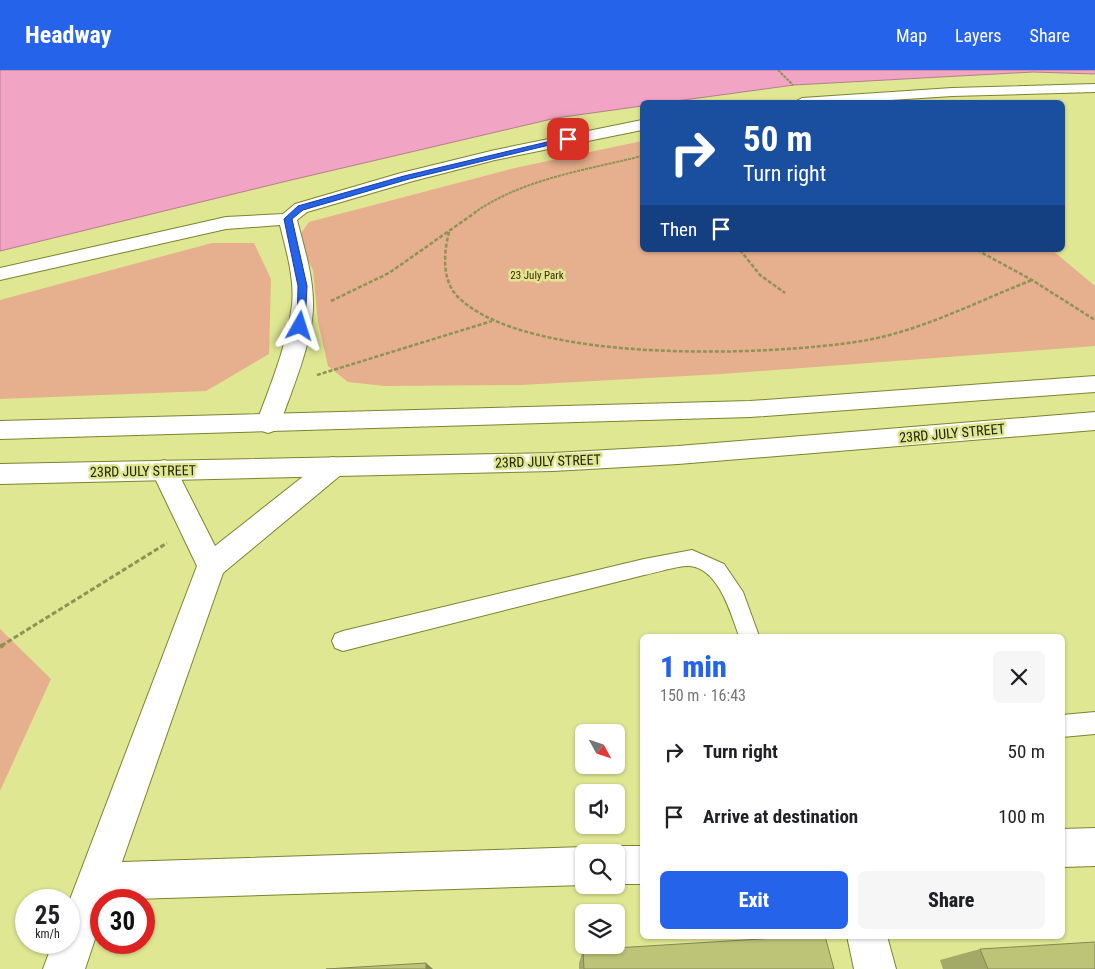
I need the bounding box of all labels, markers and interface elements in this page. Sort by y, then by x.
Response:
text: Headway [25,21,111,49]
text: Map [896,25,927,46]
text: Layers [955,25,1002,46]
text: Share [1030,25,1070,46]
pin [547,118,589,160]
text: 50 m [743,119,812,160]
icon: right [660,120,725,185]
icon: arrive [554,125,582,153]
text: Turn right [743,161,826,186]
icon: arrive [707,215,735,243]
text: Then [660,218,697,241]
park label: 23 July Park [510,269,564,282]
position arrow [273,299,325,351]
street label: 23RD JULY STREET [899,420,1005,446]
street label: 23RD JULY STREET [495,451,601,471]
street label: 23RD JULY STREET [90,462,196,480]
text: 1 min [660,649,727,684]
button: close [993,651,1045,703]
text: 150 m · 16:43 [660,686,746,705]
north arrow [575,724,625,774]
map controls [575,724,625,954]
icon: right [660,738,688,766]
text: Turn right [703,740,778,763]
text: 50 m [1008,740,1045,763]
button: sound [575,784,625,834]
icon: arrive [660,803,688,831]
text: Arrive at destination [703,805,858,828]
text: 100 m [998,805,1045,828]
button: search [575,844,625,894]
button: Exit [660,871,848,929]
button: Share [858,871,1045,929]
speed limit sign: 30 [90,889,155,954]
text: 25 [35,901,60,930]
button: layers [575,904,625,954]
text: km/h [35,927,60,941]

